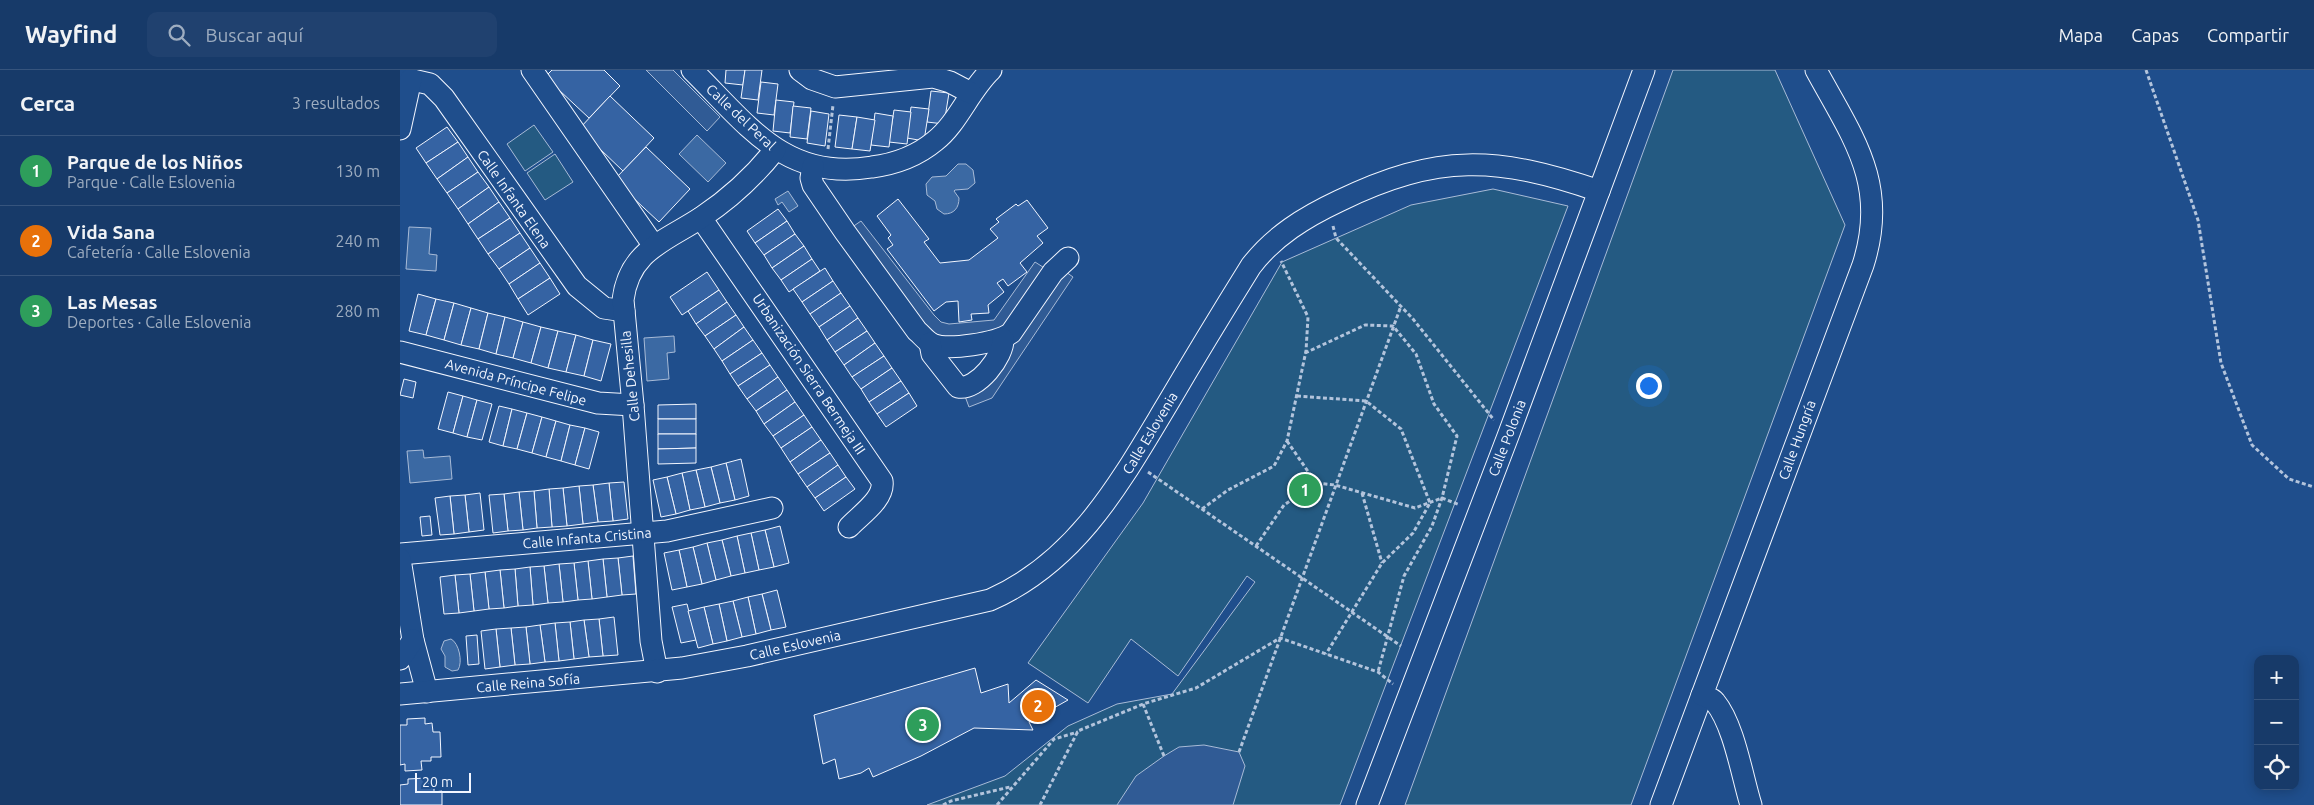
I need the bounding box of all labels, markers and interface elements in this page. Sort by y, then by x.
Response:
search box [147,12,497,57]
text: Wayfind [25,21,117,48]
icon: search [165,21,193,49]
text: Buscar aquí [205,24,303,46]
text: Mapa [2058,25,2103,45]
text: Capas [2131,25,2179,45]
text: Compartir [2207,25,2289,45]
street label: Calle del Peral [703,81,779,153]
text: Cerca [20,91,75,115]
text: 3 resultados [292,94,380,112]
street label: Calle Infanta Elena [474,147,554,251]
text: Parque de los Niños [67,151,243,173]
text: 1 [31,162,41,180]
text: 130 m [335,162,380,180]
text: Parque · Calle Eslovenia [67,173,236,191]
text: Vida Sana [67,221,155,243]
text: 2 [31,232,41,250]
text: 240 m [335,232,380,250]
text: Cafetería · Calle Eslovenia [67,243,251,261]
text: Las Mesas [67,291,158,313]
street label: Urbanización Sierra Bermeja III [749,291,869,457]
text: 3 [31,302,41,320]
text: 280 m [335,302,380,320]
text: Deportes · Calle Eslovenia [67,313,251,331]
street label: Calle Dehesilla [617,330,643,422]
street label: Avenida Príncipe Felipe [444,355,588,409]
your location [1636,373,1662,399]
street label: Calle Eslovenia [1119,389,1181,477]
street label: Calle Polonia [1485,397,1529,479]
street label: Calle Hungría [1775,398,1819,482]
pin: 1 [1289,471,1321,509]
street label: Calle Infanta Cristina [522,524,652,552]
street label: Calle Eslovenia [748,627,842,663]
map controls [2254,655,2299,790]
button: + [2254,655,2299,700]
street label: Calle Reina Sofía [475,670,581,696]
pin: 2 [1022,687,1054,725]
button: − [2254,700,2299,745]
pin: 3 [907,706,939,744]
button: locate [2254,745,2299,790]
scale bar [415,770,471,793]
text: 20 m [422,774,453,790]

